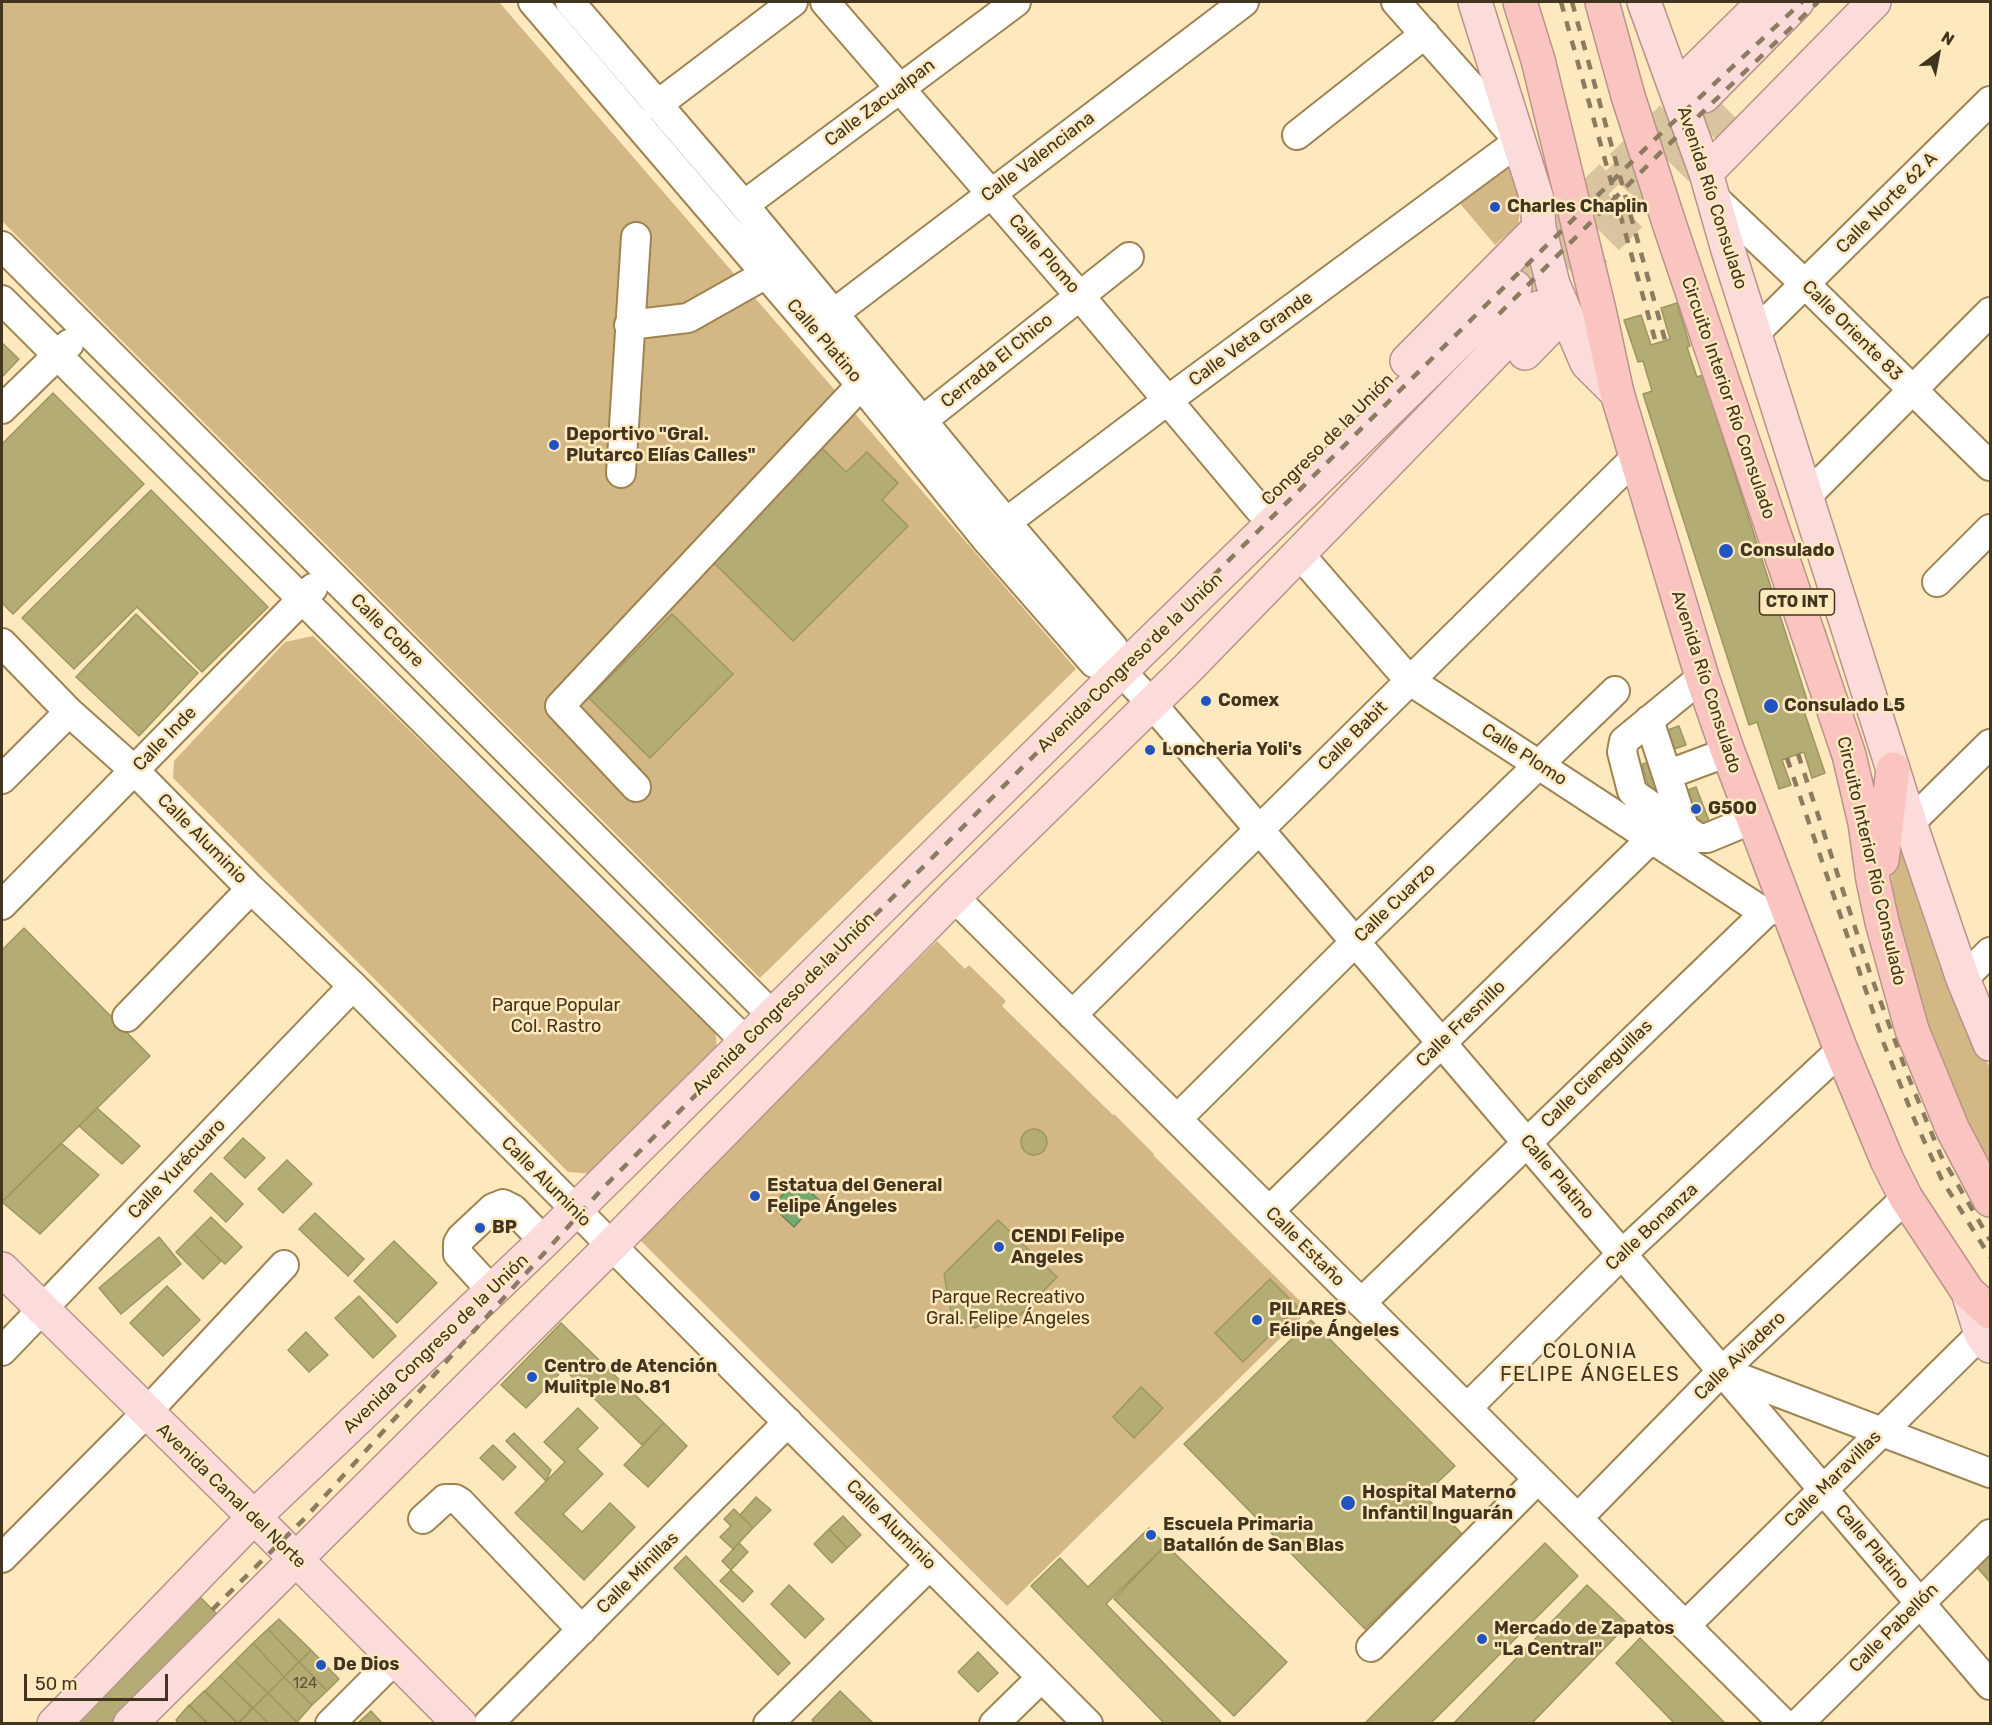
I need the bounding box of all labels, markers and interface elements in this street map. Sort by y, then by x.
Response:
north arrow [1908,24,1968,84]
text: N [1938,27,1958,49]
street label: Calle Zacualpan [821,54,939,152]
street label: Avenida Río Consulado [1672,104,1752,292]
street label: Calle Valenciana [977,107,1099,207]
street label: Calle Norte 62 A [1832,148,1942,258]
place label: Charles Chaplin [1507,196,1648,218]
marker: Charles Chaplin [1488,200,1502,214]
street label: Calle Plomo [1004,210,1084,298]
street label: Circuito Interior Río Consulado [1676,274,1780,522]
street label: Calle Oriente 83 [1797,276,1907,386]
street label: Calle Veta Grande [1185,287,1317,391]
street label: Calle Platino [782,295,866,387]
street label: Cerrada El Chico [937,309,1057,413]
street label: Congreso de la Unión [1258,370,1398,510]
place label: Deportivo "Gral. Plutarco Elías Calles" [566,424,756,466]
marker: Deportivo "Gral. Plutarco Elías Calles" [547,438,561,452]
place label: Consulado [1740,540,1835,562]
marker: Consulado [1717,542,1735,560]
street label: Avenida Congreso de la Unión [1033,569,1227,757]
street label: Avenida Río Consulado [1666,588,1746,776]
road number: CTO INT [1760,589,1834,615]
street label: Calle Cobre [346,590,428,672]
place label: Comex [1218,690,1279,712]
marker: Comex [1199,694,1213,708]
place label: Consulado L5 [1784,695,1905,717]
street label: Calle Babit [1314,697,1392,775]
marker: Consulado L5 [1762,697,1780,715]
street label: Calle Inde [129,702,201,776]
street label: Calle Plomo [1477,719,1571,791]
street label: Circuito Interior Río Consulado [1832,734,1910,988]
place label: Loncheria Yoli's [1162,739,1302,761]
marker: Loncheria Yoli's [1143,743,1157,757]
street label: Calle Aluminio [153,790,251,888]
place label: G500 [1708,798,1757,820]
marker: G500 [1689,802,1703,816]
street label: Calle Cuarzo [1350,859,1440,947]
street label: Avenida Congreso de la Unión [688,908,880,1100]
street label: Calle Fresnillo [1412,976,1510,1072]
park label: Parque Popular Col. Rastro [492,995,620,1038]
street label: Calle Cieneguillas [1537,1015,1657,1133]
street label: Calle Yurécuaro [124,1114,230,1224]
street label: Calle Platino [1515,1130,1599,1224]
street label: Calle Aluminio [497,1133,595,1231]
place label: Estatua del General Felipe Ángeles [767,1175,942,1218]
street label: Calle Bonanza [1601,1179,1703,1275]
marker: Estatua del General Felipe Ángeles [748,1189,762,1203]
street label: Calle Estaño [1261,1203,1349,1291]
place label: BP [492,1217,517,1239]
marker: BP [473,1221,487,1235]
place label: CENDI Felipe Angeles [1011,1226,1125,1268]
marker: CENDI Felipe Angeles [992,1240,1006,1254]
street label: Avenida Congreso de la Unión [339,1250,533,1438]
park label: Parque Recreativo Gral. Felipe Ángeles [926,1287,1090,1330]
place label: PILARES Félipe Ángeles [1269,1299,1399,1342]
street label: Calle Aviadero [1690,1307,1790,1405]
marker: PILARES Félipe Ángeles [1250,1313,1264,1327]
district label: COLONIA FELIPE ÁNGELES [1500,1340,1680,1387]
place label: Centro de Atención Mulitple No.81 [544,1356,717,1398]
marker: Centro de Atención Mulitple No.81 [525,1370,539,1384]
street label: Avenida Canal del Norte [152,1419,310,1573]
street label: Calle Maravillas [1780,1426,1886,1532]
street label: Calle Aluminio [842,1476,940,1574]
place label: Hospital Materno Infantil Inguarán [1362,1482,1516,1524]
marker: Hospital Materno Infantil Inguarán [1339,1494,1357,1512]
street label: Calle Platino [1830,1500,1914,1594]
place label: Escuela Primaria Batallón de San Blas [1163,1514,1344,1556]
street label: Calle Minillas [593,1528,683,1618]
marker: Escuela Primaria Batallón de San Blas [1144,1528,1158,1542]
street label: Calle Pabellón [1845,1579,1943,1677]
place label: Mercado de Zapatos "La Central" [1494,1618,1675,1660]
marker: Mercado de Zapatos "La Central" [1475,1632,1489,1646]
place label: De Dios [333,1654,399,1676]
marker: De Dios [314,1658,328,1672]
scale bar [27,1662,171,1700]
text: 50 m [35,1673,78,1695]
house number: 124 [293,1675,317,1693]

